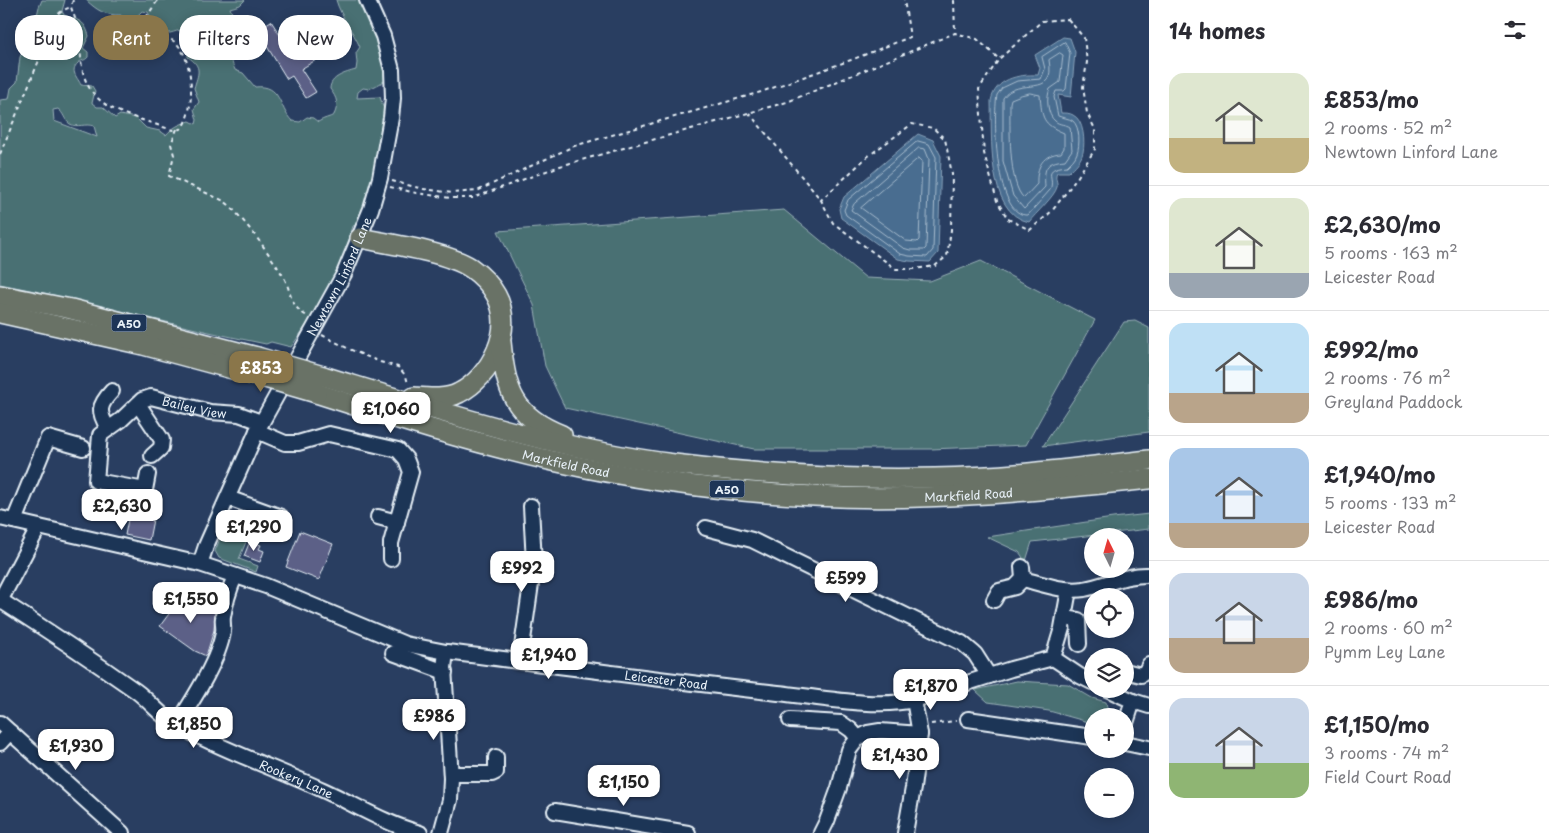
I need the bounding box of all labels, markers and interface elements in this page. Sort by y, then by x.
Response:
text: 14 homes [1169,14,1265,46]
chip: Buy [15,15,83,60]
chip: Rent [93,15,169,60]
chip: Filters [179,15,268,60]
chip: New [278,15,352,60]
icon: filters [1501,16,1529,44]
text: £853/mo [1324,83,1419,115]
icon: home [1209,93,1269,153]
text: 2 rooms · 52 m² [1324,115,1452,139]
text: Newtown Linford Lane [1324,139,1498,163]
text: £2,630/mo [1324,208,1441,240]
street label: Newtown Linford Lane [302,214,376,339]
icon: home [1209,218,1269,278]
text: 5 rooms · 163 m² [1324,240,1458,264]
text: Leicester Road [1324,264,1435,288]
road number: A50 [112,314,146,332]
text: £992/mo [1324,333,1418,365]
icon: home [1209,343,1269,403]
pin: £853 [231,350,291,393]
text: £853 [240,355,282,379]
text: 2 rooms · 76 m² [1324,365,1451,389]
text: Greyland Paddock [1324,389,1463,413]
street label: Bailey View [160,391,228,422]
pin: £1,060 [350,392,432,434]
text: £1,060 [362,396,420,420]
street label: Markfield Road [521,445,611,481]
text: £1,940/mo [1324,458,1435,490]
icon: home [1209,468,1269,528]
road number: A50 [710,480,744,498]
street label: Markfield Road [924,483,1014,506]
pin: £2,630 [81,488,163,531]
text: 5 rooms · 133 m² [1324,490,1457,514]
text: £2,630 [93,493,151,517]
pin: £1,290 [213,510,295,552]
text: £1,290 [227,514,281,538]
text: Leicester Road [1324,514,1435,538]
north arrow [1084,528,1134,578]
map controls [1084,528,1134,818]
pin: £992 [492,550,552,593]
text: £992 [501,555,543,579]
pin: £599 [816,560,876,603]
text: £599 [826,565,866,589]
pin: £1,550 [150,582,232,624]
text: £986/mo [1324,583,1418,615]
text: £1,550 [164,586,218,610]
button: locate [1084,588,1134,638]
icon: home [1209,593,1269,653]
text: 2 rooms · 60 m² [1324,615,1453,639]
pin: £1,940 [508,638,590,680]
text: Pymm Ley Lane [1324,639,1445,663]
text: £1,940 [522,642,576,666]
button: layers [1084,648,1134,698]
street label: Leicester Road [623,666,709,694]
pin: £1,870 [890,668,972,711]
text: £1,870 [904,673,958,697]
pin: £986 [404,698,464,741]
text: £986 [413,703,455,727]
pin: £1,850 [153,706,235,749]
button: + [1084,708,1134,758]
text: £1,150/mo [1324,708,1429,740]
text: £1,850 [167,711,221,735]
icon: home [1209,718,1269,778]
pin: £1,930 [35,728,117,771]
text: £1,930 [49,733,103,757]
pin: £1,430 [859,738,941,780]
text: 3 rooms · 74 m² [1324,740,1449,764]
text: £1,430 [872,742,928,766]
street label: Rookery Lane [257,755,337,803]
pin: £1,150 [583,764,665,807]
text: Field Court Road [1324,764,1452,788]
button: − [1084,768,1134,818]
text: £1,150 [599,769,649,793]

